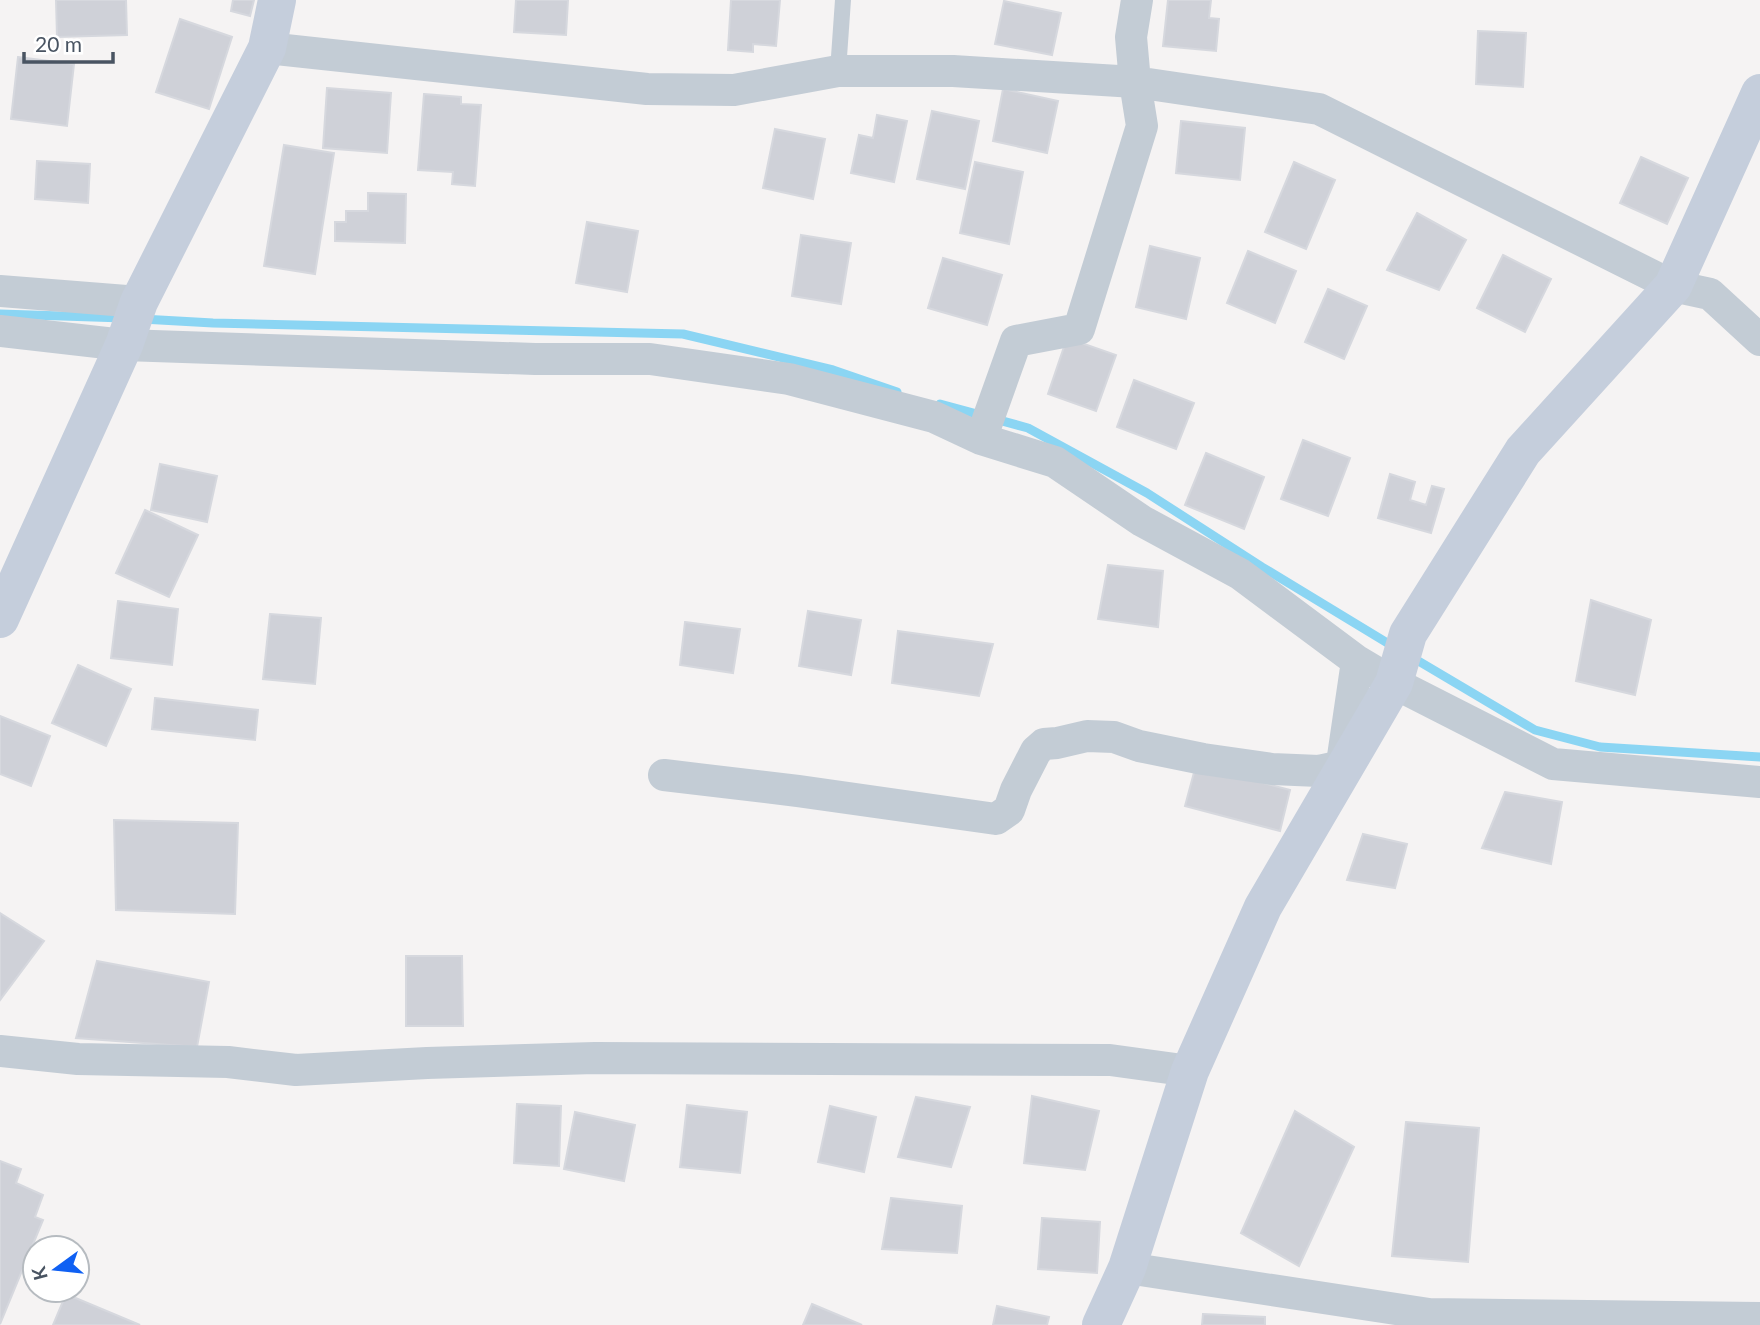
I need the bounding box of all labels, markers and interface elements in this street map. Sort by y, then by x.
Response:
scale bar [24,21,114,65]
text: 20 m [35,31,82,56]
north arrow [21,1234,91,1304]
text: K [26,1263,52,1283]

